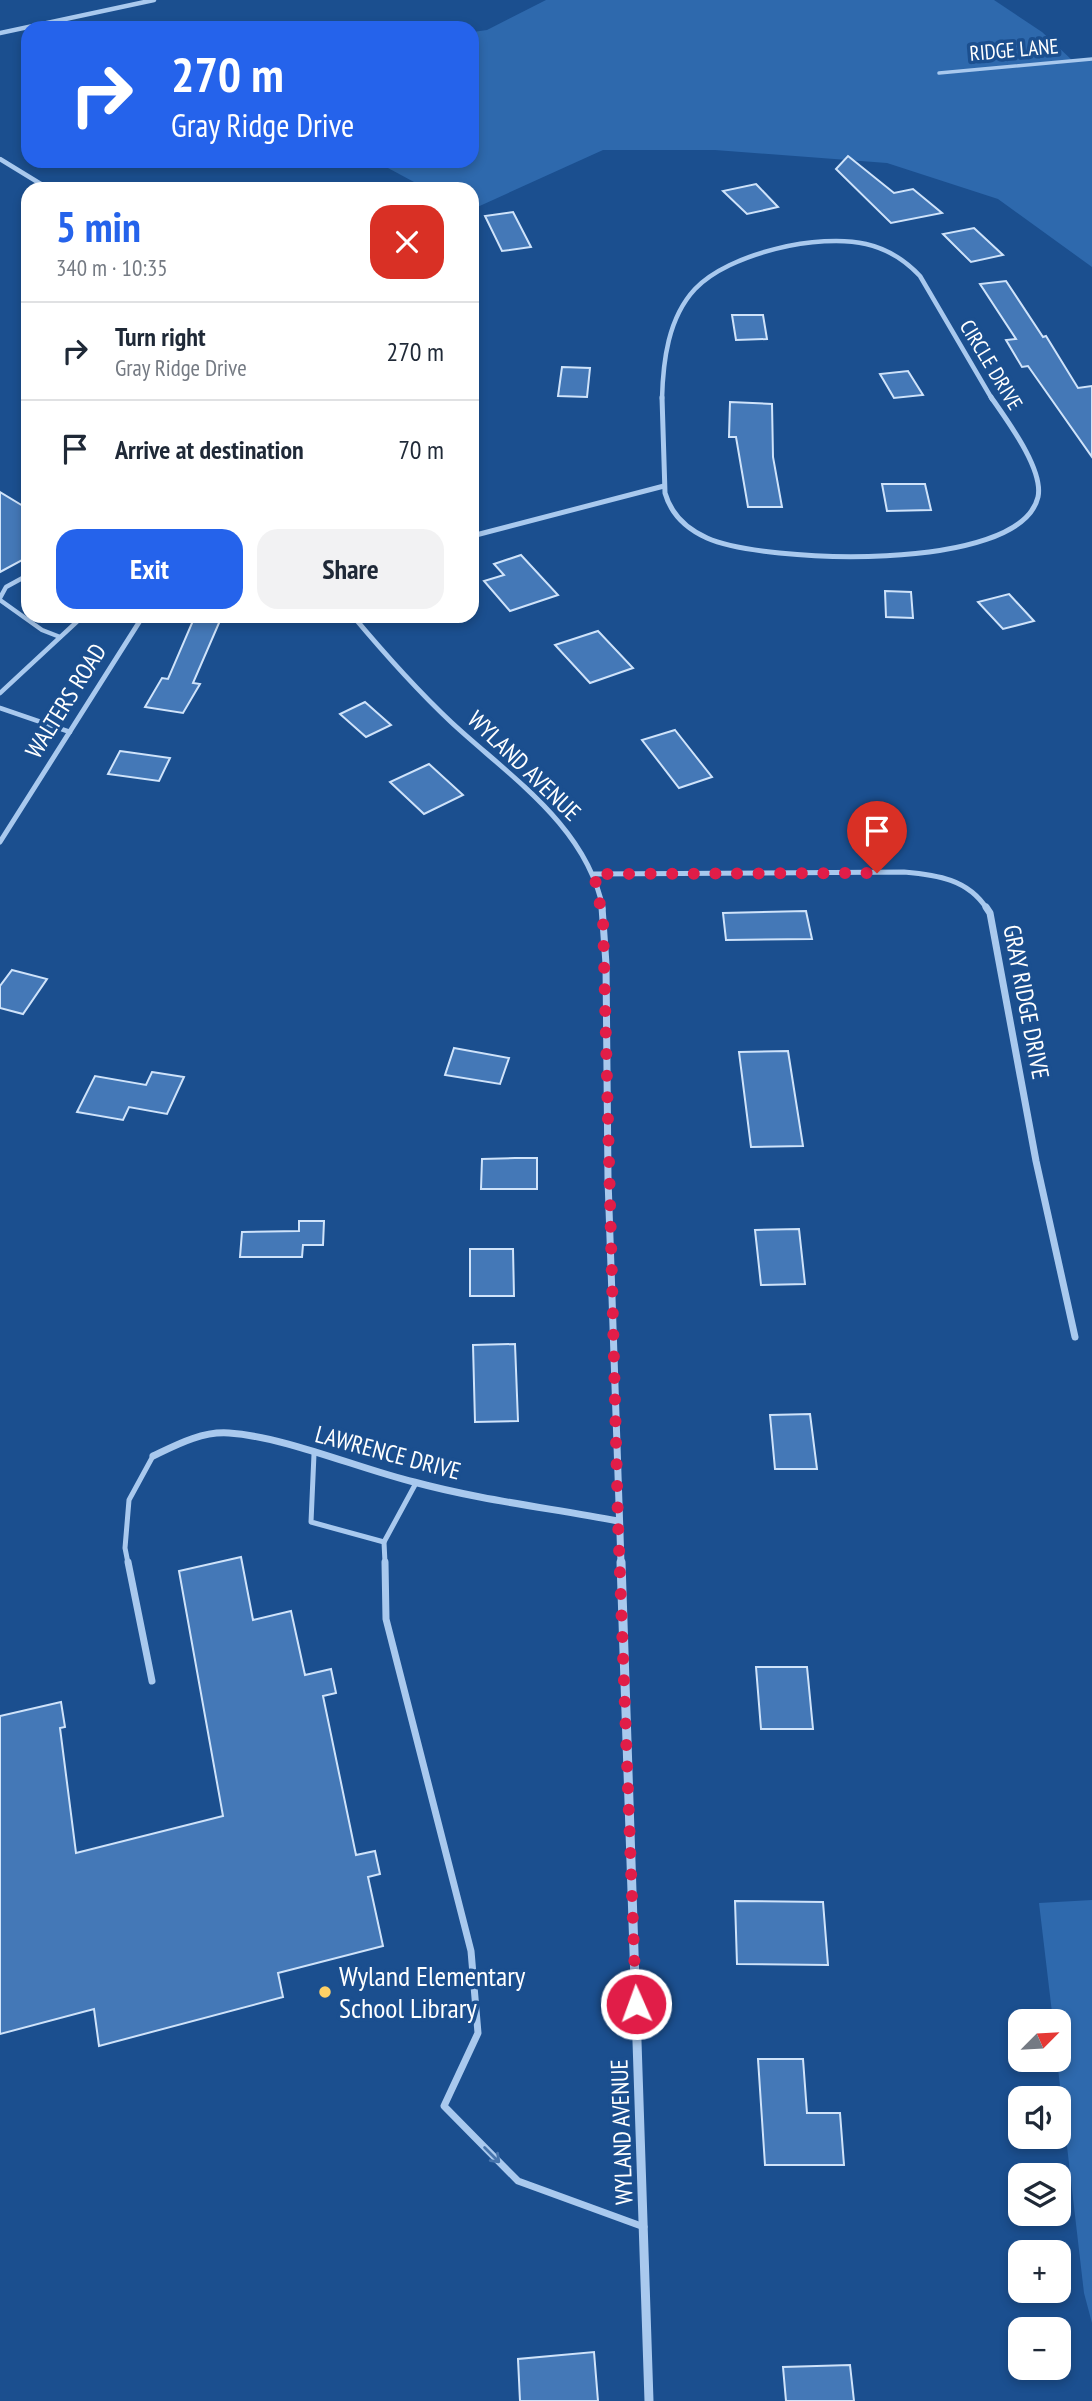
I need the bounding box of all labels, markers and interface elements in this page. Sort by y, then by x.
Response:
street label: RIDGE LANE [969,32,1059,67]
text: 270 m [171,42,284,106]
icon: right [56,49,147,140]
text: Gray Ridge Drive [171,104,354,146]
text: 5 min [56,199,141,254]
button: close [370,205,444,279]
text: 340 m · 10:35 [56,253,168,282]
street label: CIRCLE DRIVE [954,315,1029,415]
text: Turn right [115,320,206,353]
icon: right [56,332,94,370]
text: 270 m [386,335,444,368]
text: Gray Ridge Drive [115,353,247,382]
icon: arrive [56,430,94,468]
text: Arrive at destination [115,433,304,466]
text: 70 m [398,433,444,466]
button: Exit [56,529,243,609]
button: Share [257,529,444,609]
street label: WALTERS ROAD [18,637,113,764]
street label: WYLAND AVENUE [461,704,588,827]
pin [847,801,907,873]
icon: arrive [858,812,896,850]
street label: GRAY RIDGE DRIVE [996,922,1057,1082]
street label: LAWRENCE DRIVE [312,1418,464,1487]
place label: Wyland Elementary School Library [339,1957,526,2026]
position arrow [599,1967,673,2041]
marker: Wyland Elementary School Library [317,1984,333,2000]
north arrow [1008,2009,1071,2072]
map controls [1008,2009,1071,2380]
street label: WYLAND AVENUE [603,2059,640,2205]
button: sound [1008,2086,1071,2149]
one-way arrow [483,2146,500,2163]
button: layers [1008,2163,1071,2226]
button: + [1008,2240,1071,2303]
button: − [1008,2317,1071,2380]

